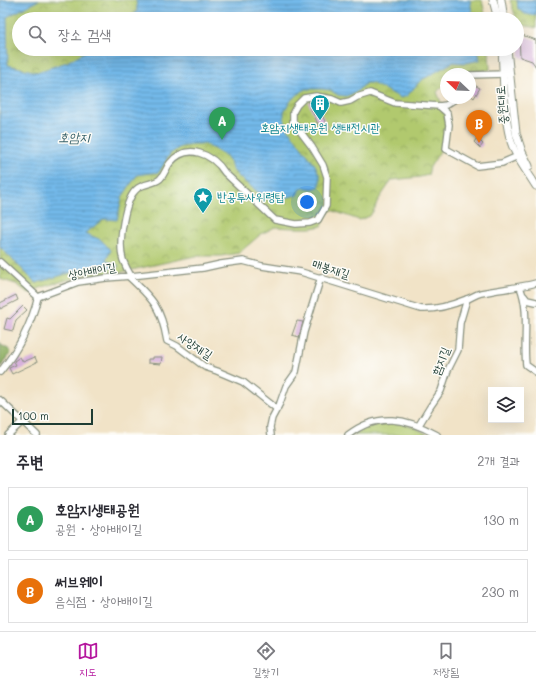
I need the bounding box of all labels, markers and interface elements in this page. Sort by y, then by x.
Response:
search box [12,12,524,56]
icon: search [26,23,48,45]
text: 장소 검색 [58,24,111,44]
north arrow [440,68,476,104]
street label: 중원대로 [491,85,511,125]
building icon: 호암지생태공원 생태전시관 [309,93,331,121]
pin: A [209,107,235,140]
pin: B [466,110,492,143]
place label: 호암지생태공원 생태전시관 [260,119,380,135]
water label: 호암지 [58,128,91,145]
place icon: 반공투사위령탑 [192,186,214,214]
place label: 반공투사위령탑 [217,188,285,204]
your location [297,192,317,212]
street label: 매봉재길 [310,255,352,281]
street label: 상아배이길 [67,258,117,282]
street label: 사양재길 [175,328,216,363]
street label: 함지길 [427,344,453,377]
map controls [488,387,524,423]
button: layers [488,387,524,423]
scale bar [12,407,93,426]
text: 100 m [18,408,49,423]
text: 주변 [16,450,43,472]
text: 2개 결과 [477,452,520,469]
text: 호암지생태공원 [55,499,140,519]
text: A [25,511,35,528]
text: 130 m [483,511,519,528]
text: 공원 · 상아배이길 [55,520,142,537]
text: 써브웨이 [55,571,103,591]
text: B [26,583,34,600]
text: 230 m [482,583,519,600]
text: 음식점 · 상아배이길 [55,592,153,609]
tab: 지도 [77,640,99,680]
tab: 길찾기 [252,640,279,680]
tab: 저장됨 [433,640,459,680]

